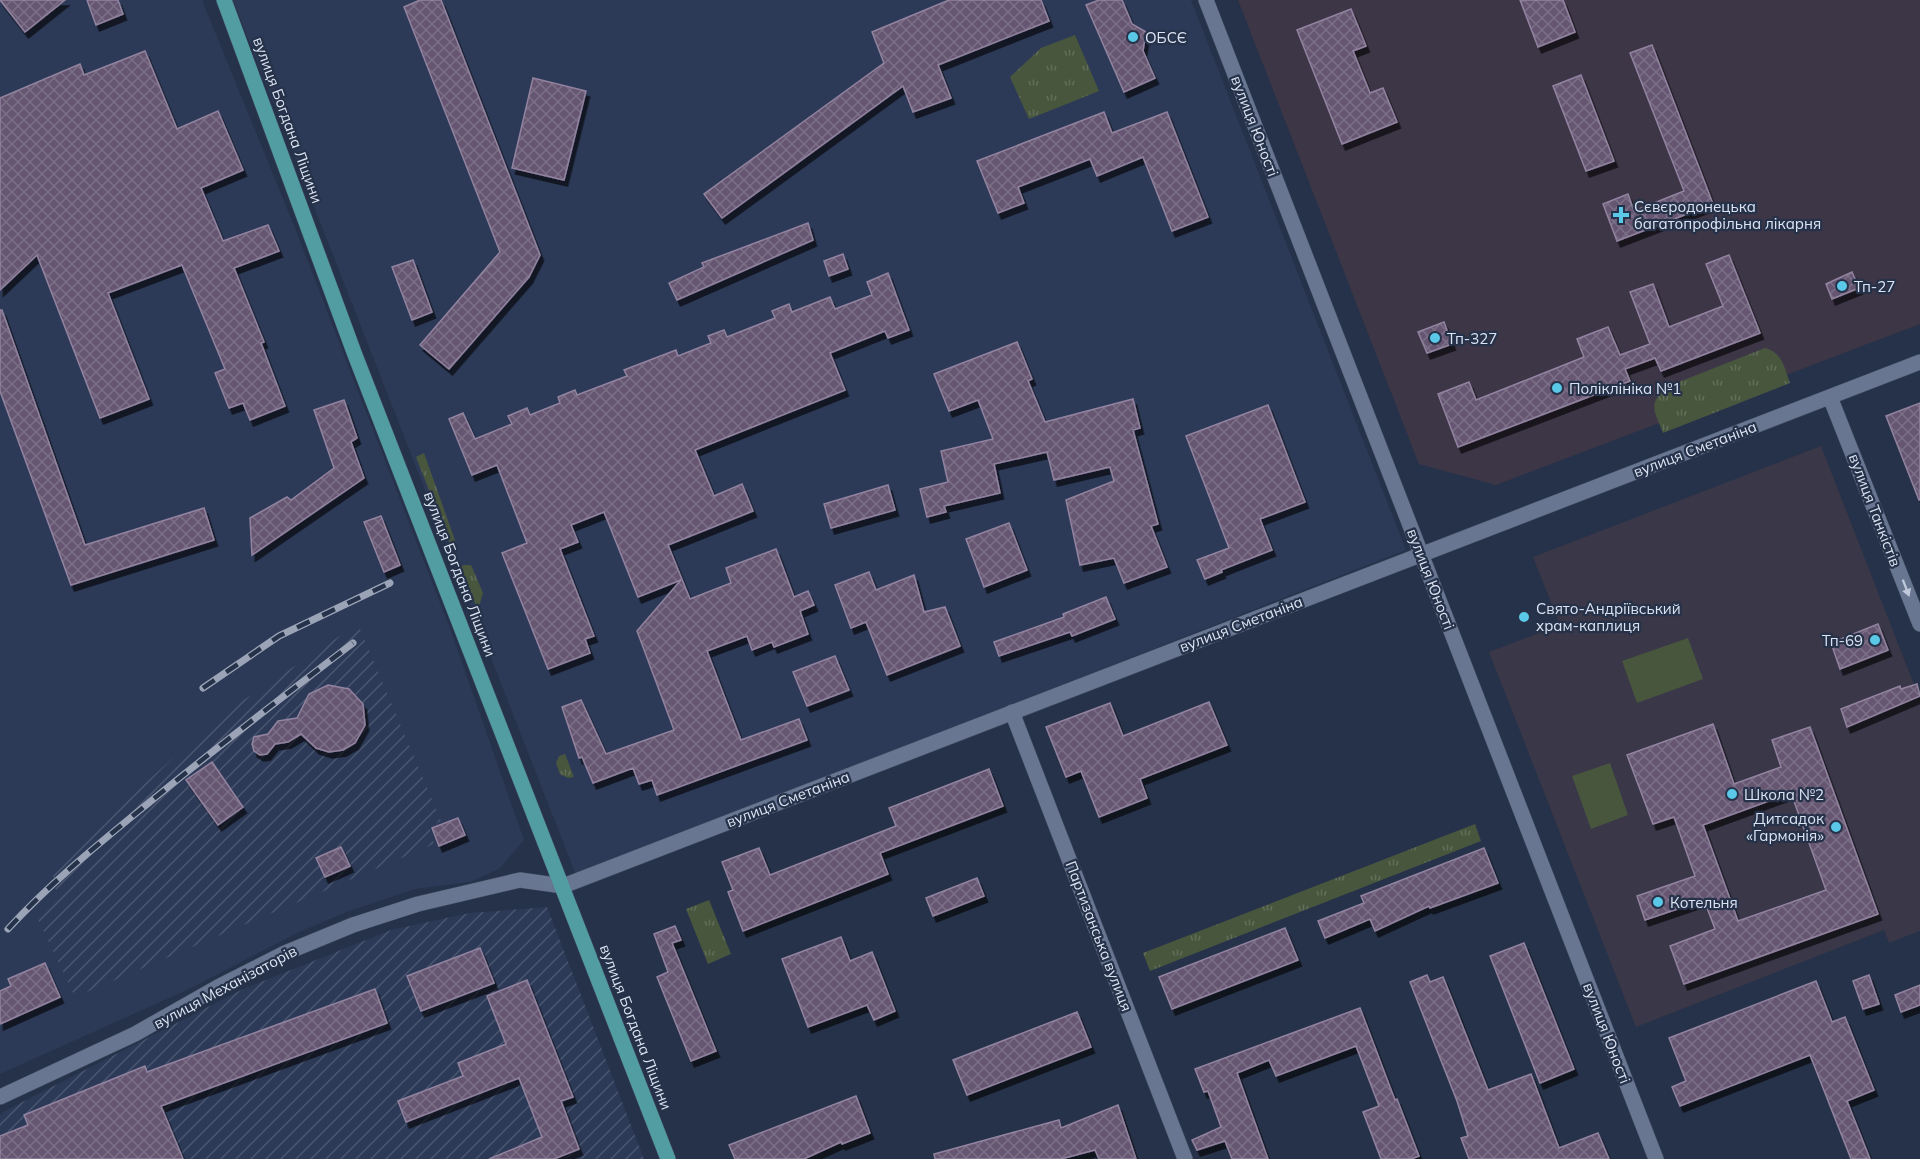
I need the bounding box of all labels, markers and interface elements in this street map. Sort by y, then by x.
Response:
place label: ОБСЄ [1145,28,1187,47]
marker: ОБСЄ [1126,30,1140,44]
street label: вулиця Богдана Ліщини [249,34,327,206]
street label: вулиця Юності [1227,73,1283,179]
place label: Сєвєродонецька багатопрофільна лікарня [1634,197,1821,233]
marker: Сєвєродонецька багатопрофільна лікарня [1612,206,1630,224]
place label: Тп-27 [1854,277,1895,296]
marker: Тп-27 [1835,279,1849,293]
place label: Тп-327 [1447,329,1497,348]
marker: Тп-327 [1428,331,1442,345]
place label: Поліклініка №1 [1569,379,1681,398]
marker: Поліклініка №1 [1550,381,1564,395]
street label: вулиця Сметаніна [1631,417,1759,481]
street label: вулиця Танкістів [1845,451,1905,569]
street label: вулиця Богдана Ліщини [420,489,500,659]
street label: вулиця Юності [1403,526,1459,632]
one-way arrow [1902,579,1911,597]
street label: вулиця Сметаніна [1177,592,1305,656]
place label: Свято-Андріївський храм-каплиця [1536,599,1681,635]
marker: Свято-Андріївський храм-каплиця [1517,610,1531,624]
place label: Тп-69 [1822,631,1863,650]
marker: Тп-69 [1868,633,1882,647]
street label: вулиця Сметаніна [724,767,852,831]
place label: Школа №2 [1744,785,1824,804]
marker: Школа №2 [1725,787,1739,801]
place label: Дитсадок «Гармонія» [1746,809,1825,845]
marker: Дитсадок «Гармонія» [1829,820,1843,834]
street label: Партизанська вулиця [1062,858,1136,1014]
place label: Котельня [1670,893,1738,912]
marker: Котельня [1651,895,1665,909]
street label: вулиця Механізаторів [150,941,300,1033]
street label: вулиця Богдана Ліщини [596,942,676,1112]
street label: вулиця Юності [1579,980,1635,1086]

